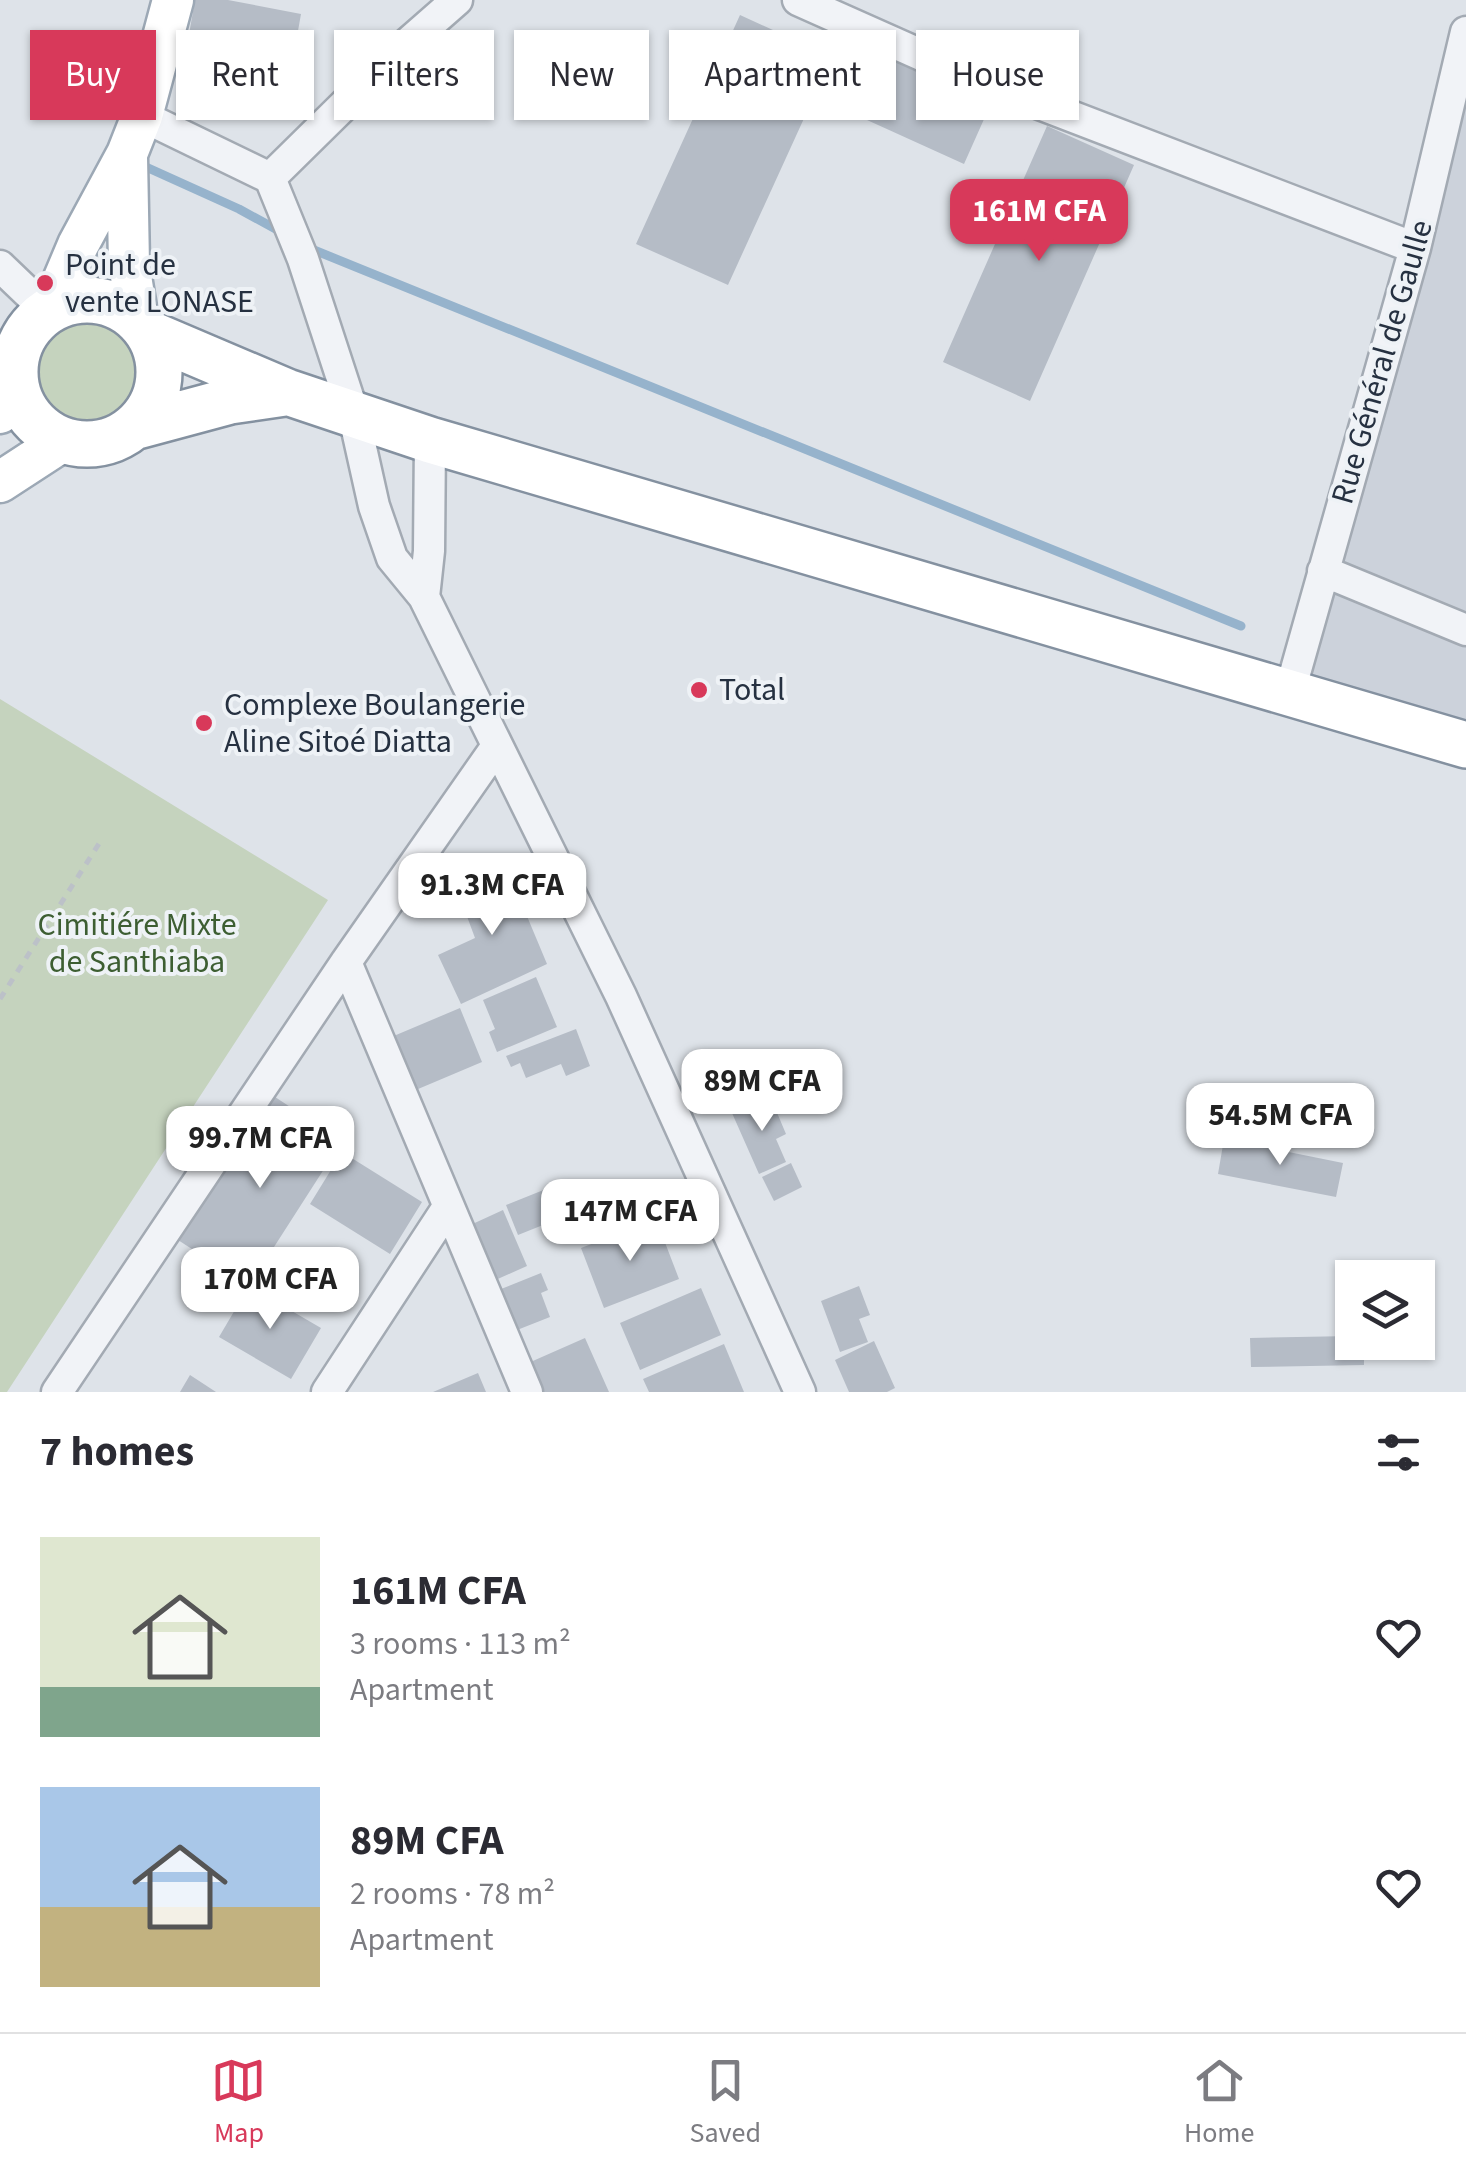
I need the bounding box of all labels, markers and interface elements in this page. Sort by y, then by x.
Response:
chip: Buy [30,30,156,120]
chip: Rent [176,30,314,120]
chip: Filters [334,30,494,120]
chip: New [514,30,649,120]
chip: Apartment [669,30,896,120]
chip: House [916,30,1079,120]
pin: 161M CFA [936,179,1142,264]
text: 161M CFA [972,188,1106,234]
street label: Rue Général de Gaulle [1319,215,1445,509]
place label: Point de vente LONASE [65,242,254,325]
marker: Point de vente LONASE [34,272,56,294]
place label: Total [719,667,785,713]
marker: Total [688,679,710,701]
place label: Complexe Boulangerie Aline Sitoé Diatta [224,682,525,765]
marker: Complexe Boulangerie Aline Sitoé Diatta [193,712,215,734]
pin: 91.3M CFA [378,853,606,938]
text: 91.3M CFA [420,862,564,908]
park label: Cimitiére Mixte de Santhiaba [37,902,237,985]
pin: 89M CFA [670,1049,854,1134]
text: 89M CFA [703,1058,821,1104]
pin: 54.5M CFA [1166,1083,1394,1168]
text: 54.5M CFA [1208,1092,1352,1138]
pin: 99.7M CFA [146,1106,374,1191]
text: 99.7M CFA [188,1115,332,1161]
pin: 147M CFA [527,1179,733,1264]
text: 147M CFA [563,1188,697,1234]
pin: 170M CFA [167,1247,373,1332]
text: 170M CFA [203,1256,337,1302]
map controls [1335,1260,1435,1360]
button: layers [1335,1260,1435,1360]
text: 7 homes [40,1422,194,1482]
icon: filters [1371,1425,1426,1480]
text: 161M CFA [350,1561,526,1621]
icon: home [120,1577,240,1697]
icon: heart [1371,1610,1426,1665]
text: 3 rooms · 113 m² [350,1621,571,1667]
text: Apartment [350,1667,493,1713]
text: 89M CFA [350,1811,504,1871]
icon: home [120,1827,240,1947]
icon: heart [1371,1860,1426,1915]
text: 2 rooms · 78 m² [350,1871,555,1917]
text: Apartment [350,1917,493,1963]
tab: Map [211,2053,266,2153]
tab: Saved [689,2053,761,2153]
tab: Home [1184,2053,1254,2153]

